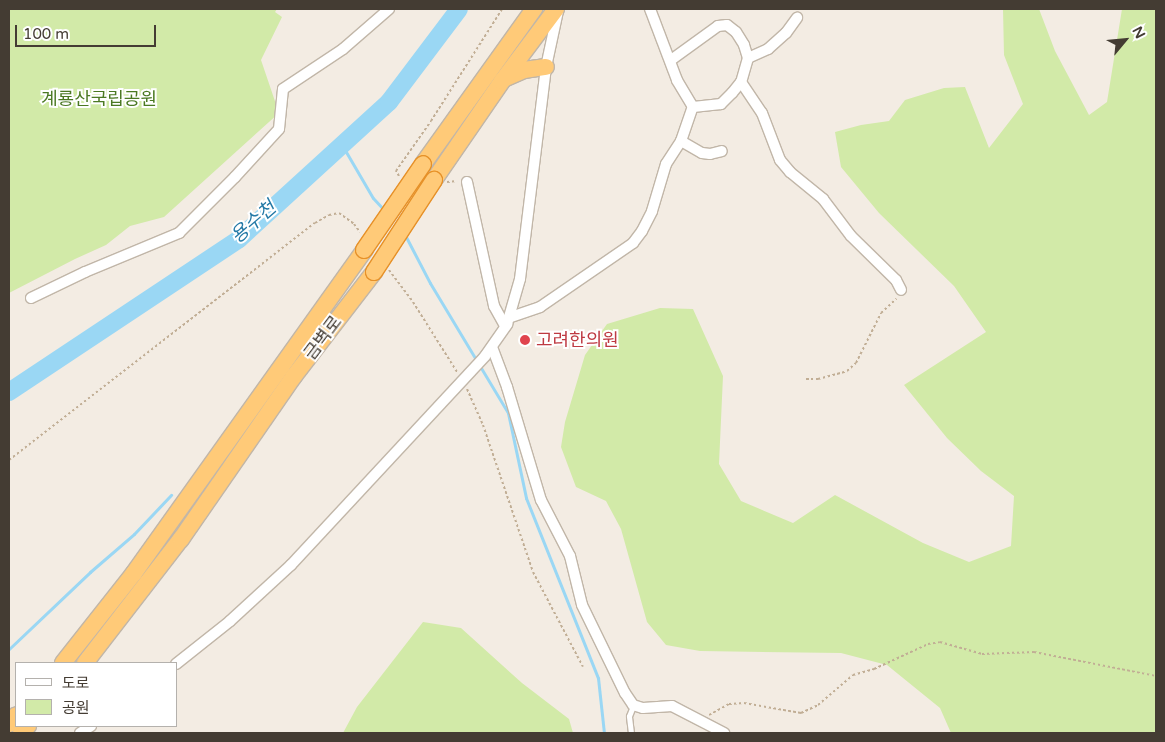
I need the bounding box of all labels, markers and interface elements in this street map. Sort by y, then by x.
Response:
scale bar [18,15,159,47]
north arrow [1100,15,1150,65]
text: N [1129,24,1149,42]
text: 100 m [23,25,69,43]
park label: 계룡산국립공원 [41,88,157,110]
water label: 용수천 [227,197,281,249]
street label: 금벽로 [299,312,347,364]
place label: 고려한의원 [536,329,619,351]
marker: 고려한의원 [518,333,532,347]
legend [15,662,178,727]
text: 도로 [62,674,90,692]
text: 공원 [62,699,90,717]

